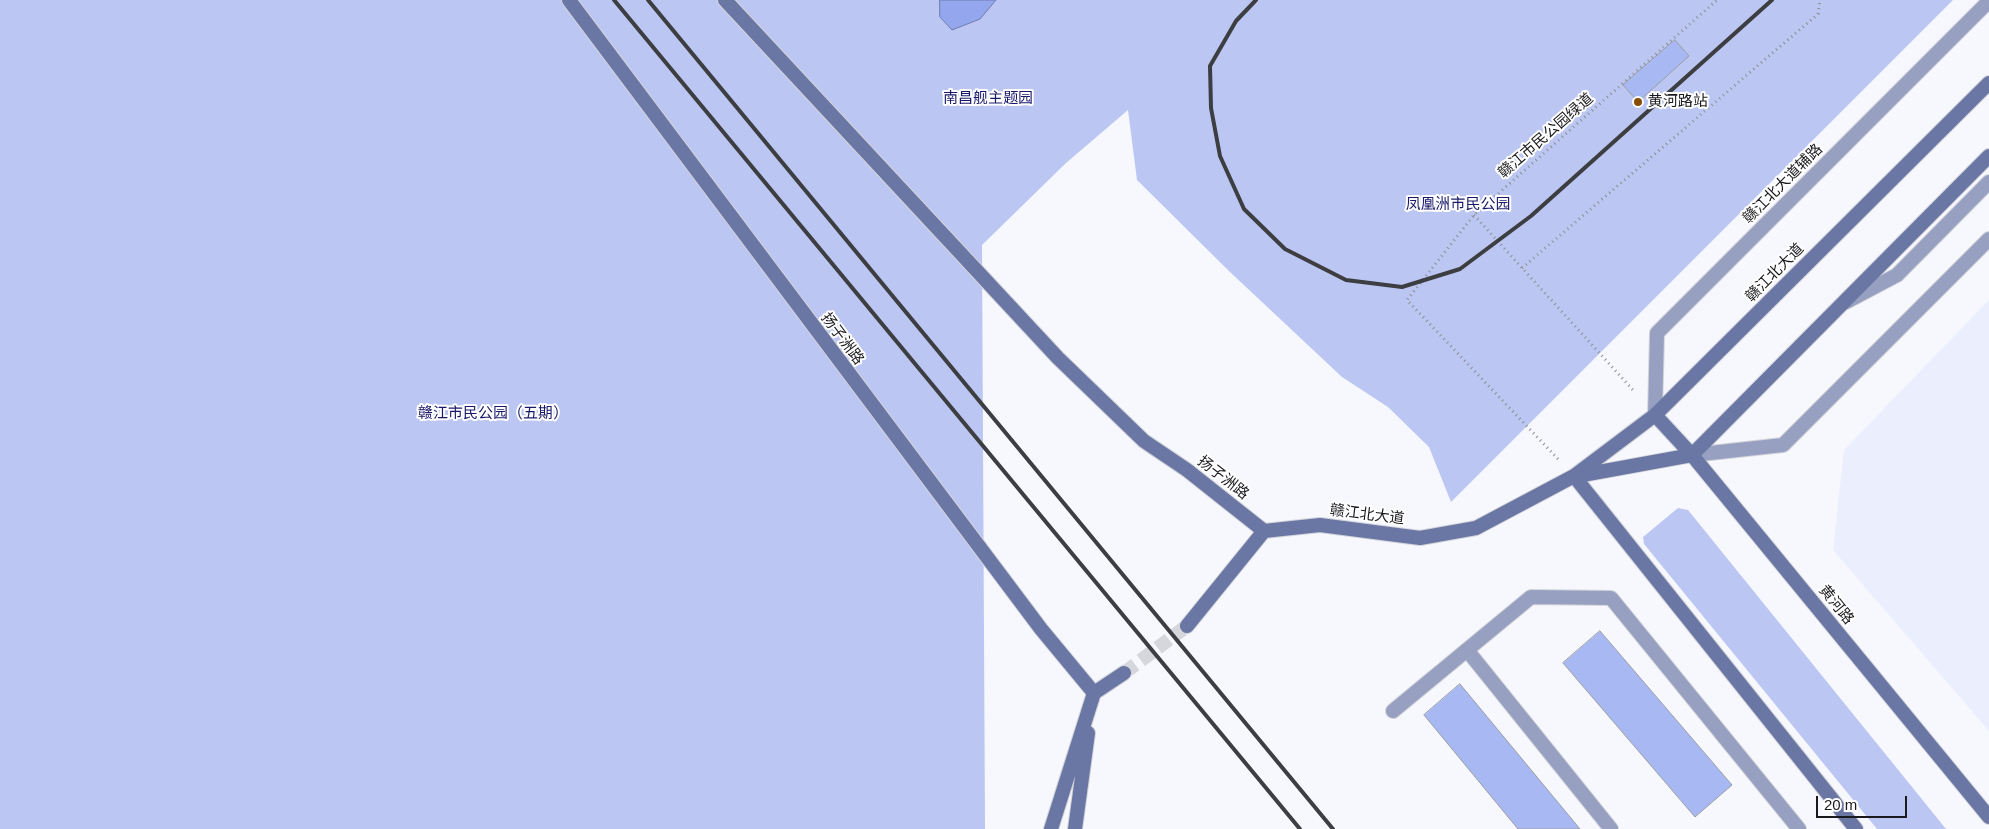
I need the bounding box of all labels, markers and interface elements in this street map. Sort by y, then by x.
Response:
park label: 南昌舰主题园 [943,90,1033,108]
street label: 赣江市民公园绿道 [1495,90,1597,182]
place label: 黄河路站 [1648,93,1708,111]
marker: 黄河路站 [1632,96,1644,108]
street label: 赣江北大道辅路 [1740,141,1826,227]
park label: 凤凰洲市民公园 [1406,196,1510,214]
street label: 赣江北大道 [1742,240,1808,306]
street label: 扬子洲路 [817,310,867,368]
park label: 赣江市民公园（五期） [418,405,568,423]
street label: 扬子洲路 [1194,452,1252,504]
street label: 赣江北大道 [1329,501,1405,529]
street label: 黄河路 [1815,582,1857,628]
scale bar [1819,786,1910,818]
text: 20 m [1824,796,1857,813]

